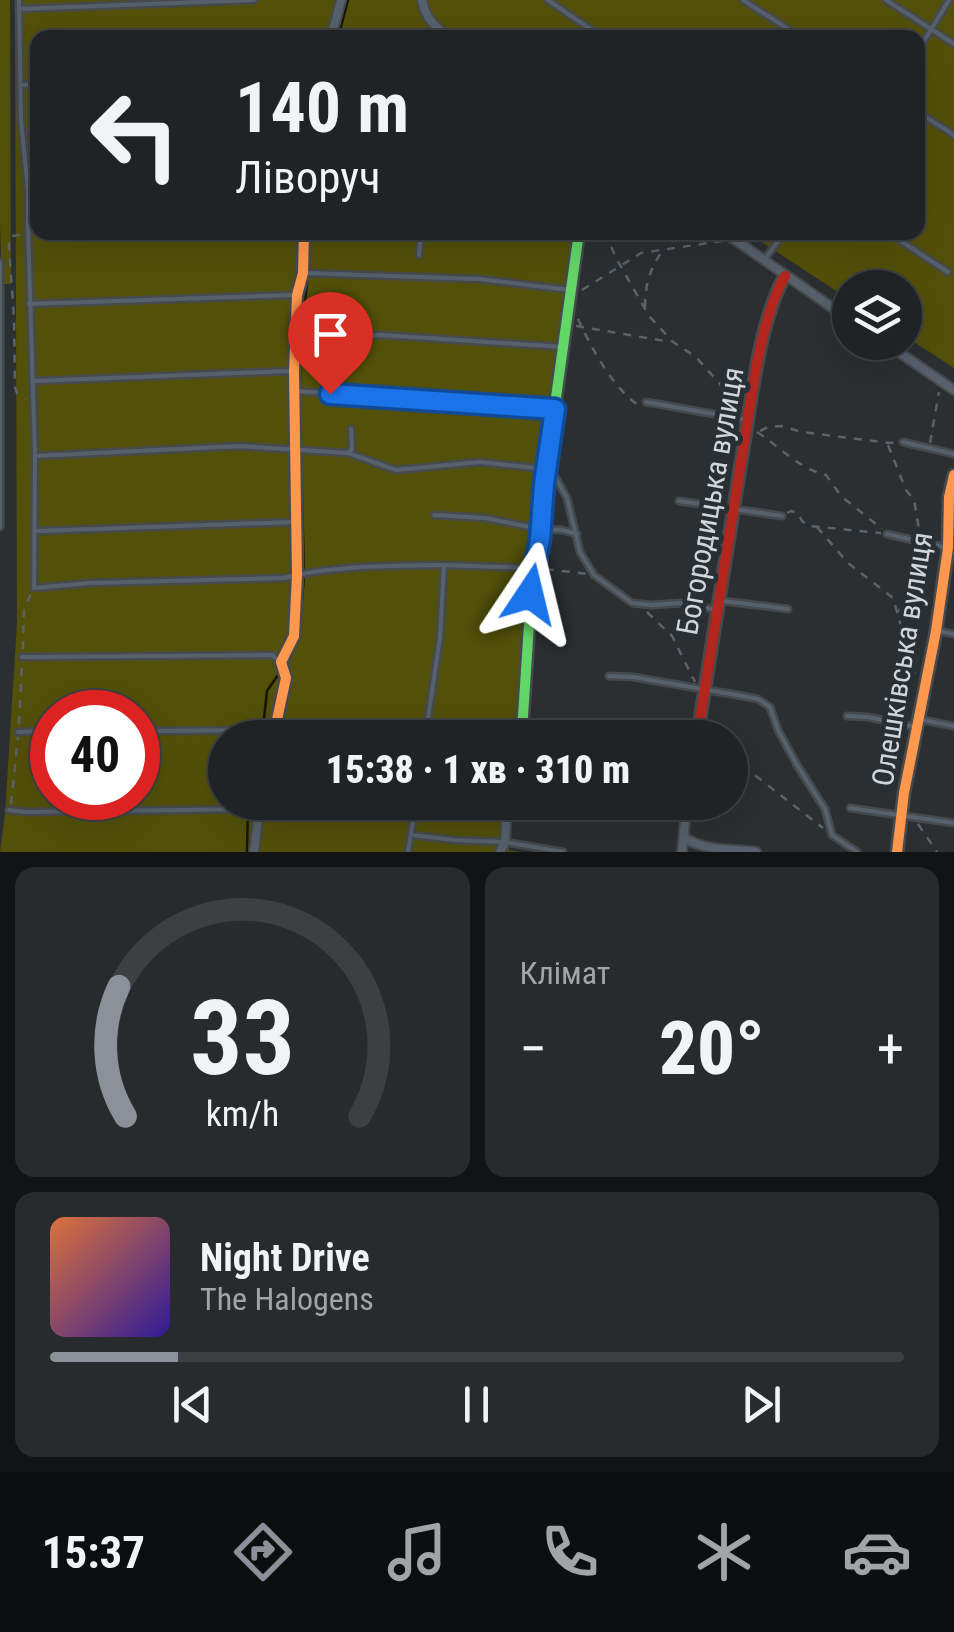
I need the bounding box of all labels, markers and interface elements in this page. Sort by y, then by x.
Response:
text: 140 m [235,67,409,149]
icon: left [70,70,200,200]
text: Ліворуч [235,151,381,204]
map controls [832,270,922,360]
button: layers [832,270,922,360]
pin [288,292,373,395]
icon: arrive [303,307,358,362]
street label: Богородицька вулиця [669,364,751,638]
street label: Олешківська вулиця [865,530,939,788]
position arrow [478,542,582,646]
speed limit sign: 40 [30,690,160,820]
text: 15:38 · 1 хв · 310 m [326,748,630,792]
text: Клімат [520,954,610,992]
text: 33 [190,978,295,1099]
text: 20° [659,1004,765,1092]
text: − [520,1017,547,1081]
text: + [877,1017,904,1081]
text: km/h [205,1093,279,1135]
text: Night Drive [200,1236,370,1280]
text: The Halogens [200,1280,374,1318]
icon: previous [165,1377,220,1432]
icon: pause [449,1377,504,1432]
icon: next [734,1377,789,1432]
icon: directions [228,1517,298,1587]
icon: music [382,1517,452,1587]
icon: phone [535,1517,605,1587]
icon: climate [689,1517,759,1587]
icon: car [842,1517,912,1587]
text: 15:37 [42,1526,145,1579]

